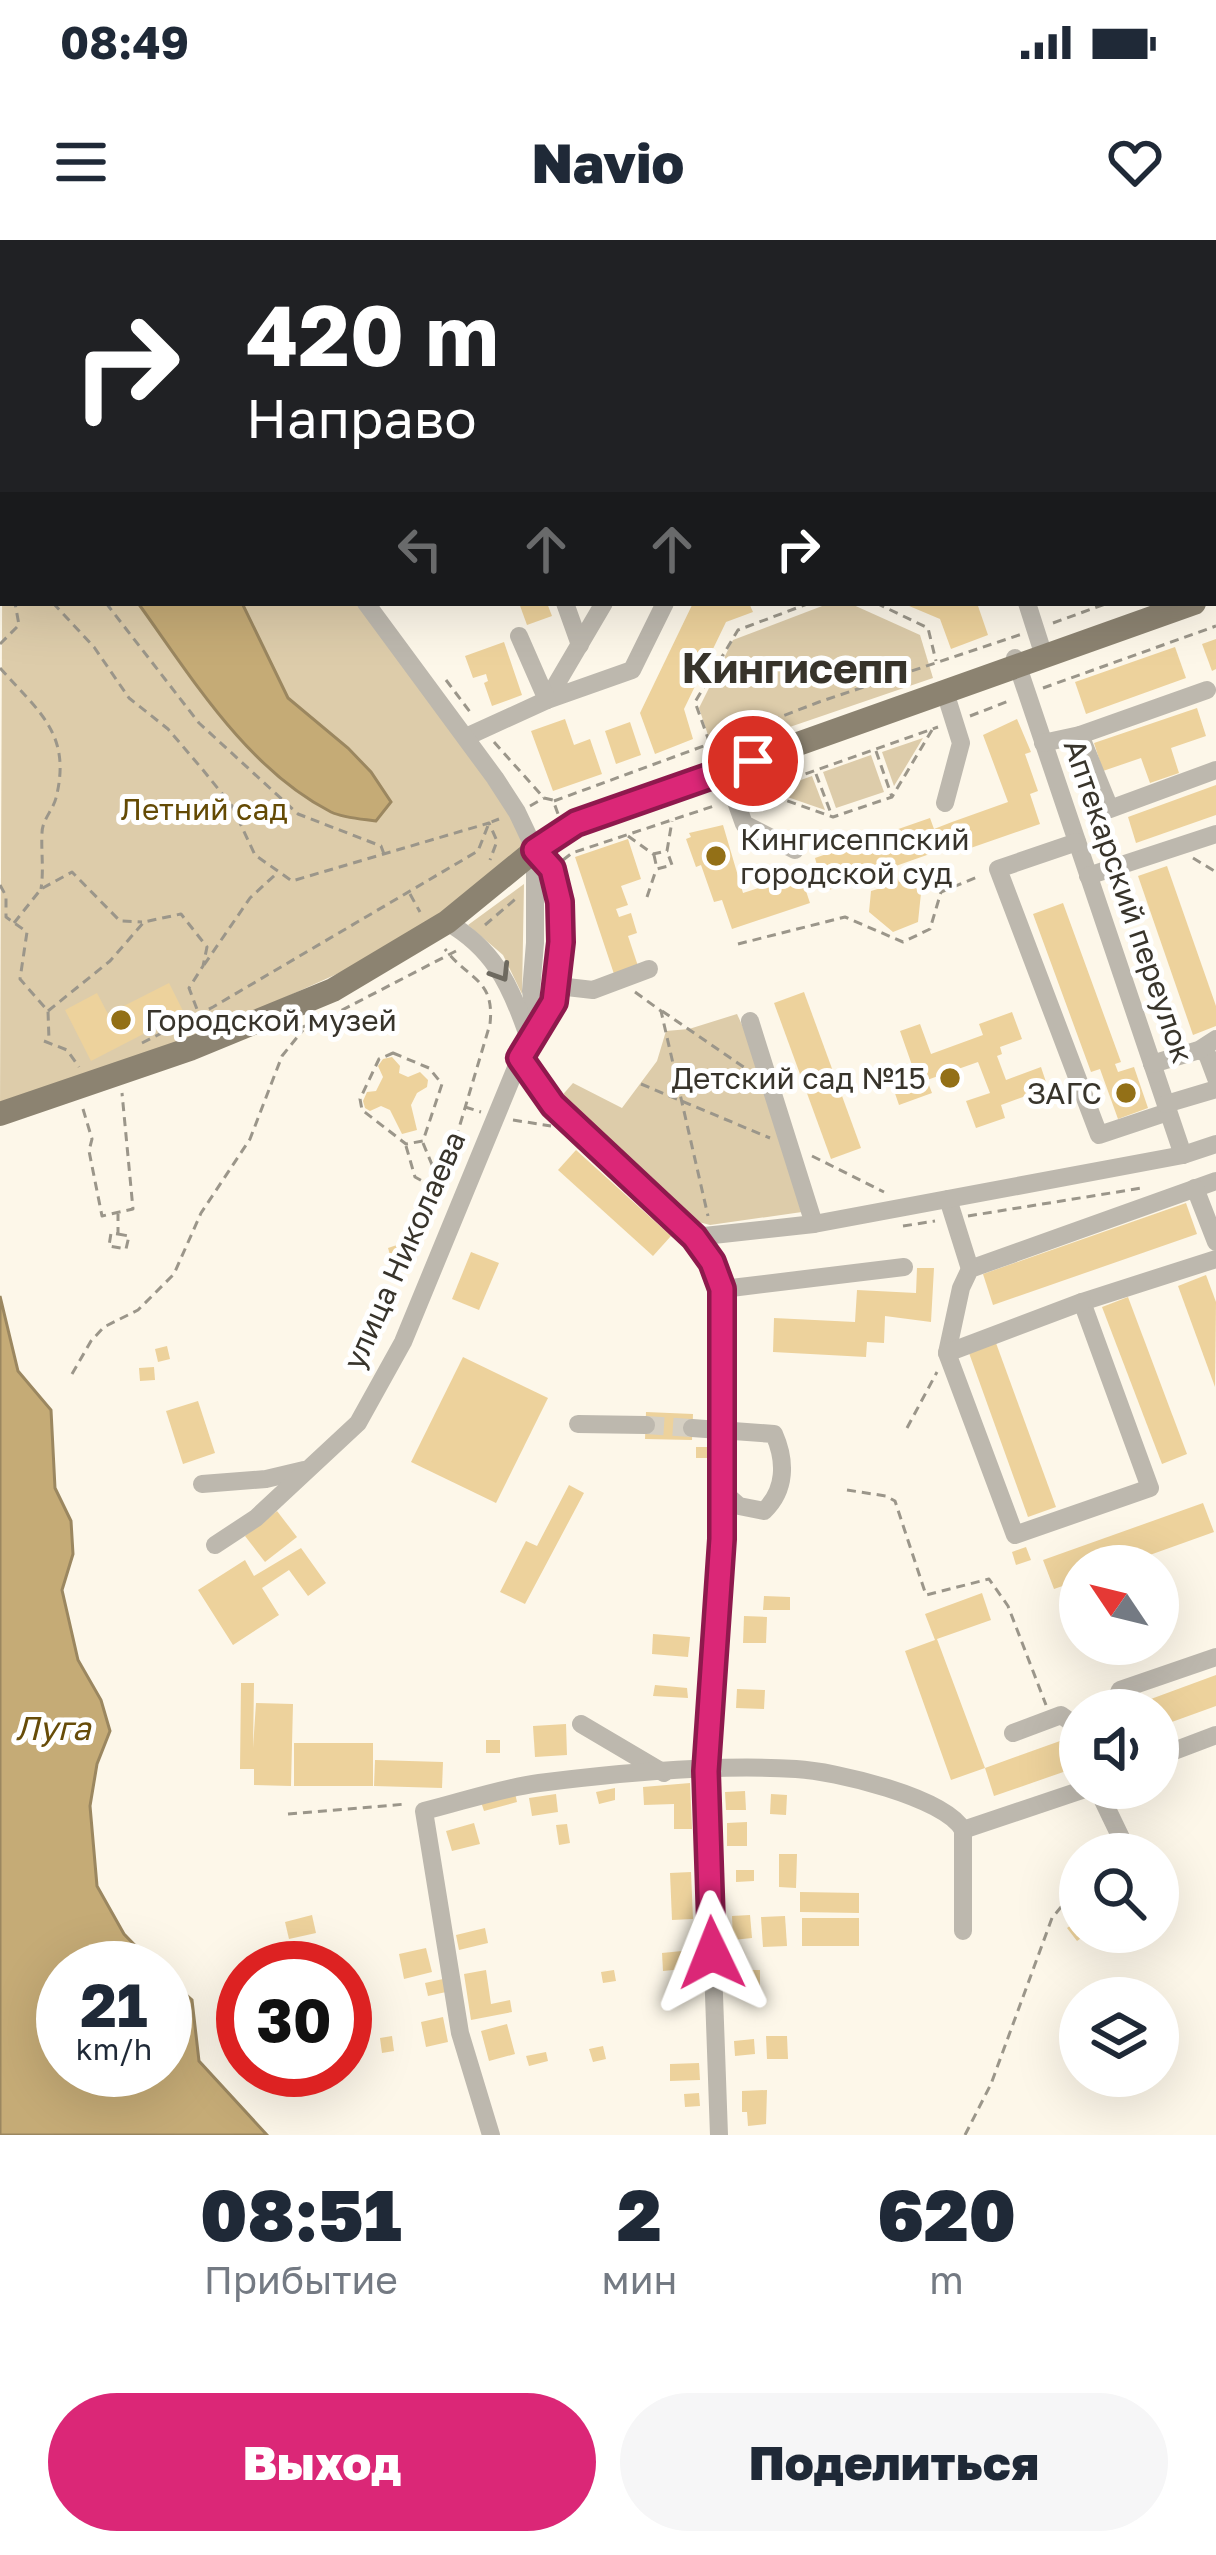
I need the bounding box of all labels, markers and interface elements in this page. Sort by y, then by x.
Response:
text: 08:49 [60,15,189,69]
icon: menu [48,129,114,195]
icon: heart [1102,129,1168,195]
text: Navio [532,130,684,195]
text: 420 m [246,284,499,384]
icon: right [48,288,204,444]
text: Направо [246,385,477,450]
icon: left [387,516,453,582]
icon: ahead [513,516,579,582]
icon: ahead [639,516,705,582]
icon: right [765,516,831,582]
district label: Кингисепп [682,642,908,692]
pin [702,710,804,812]
icon: arrive [720,728,786,794]
street label: Аптекарский переулок [1057,735,1201,1067]
park label: Летний сад [120,791,288,827]
place label: Кингисеппский городской суд [740,821,970,891]
marker: Кингисеппский городской суд [703,843,729,869]
one-way arrow [487,959,509,981]
place label: Городской музей [145,1002,397,1038]
marker: Городской музей [108,1007,134,1033]
place label: Детский сад №15 [671,1060,926,1096]
marker: Детский сад №15 [937,1065,963,1091]
place label: ЗАГС [1027,1075,1102,1111]
marker: ЗАГС [1113,1080,1139,1106]
street label: улица Николаева [335,1125,473,1375]
north arrow [1059,1545,1179,1665]
map controls [1059,1545,1179,2097]
button: sound [1059,1689,1179,1809]
water label: Луга [15,1708,92,1747]
button: search [1059,1833,1179,1953]
position arrow [649,1890,775,2016]
speed limit sign: 30 [216,1941,372,2097]
text: 21 [80,1968,148,2040]
button: layers [1059,1977,1179,2097]
text: km/h [76,2031,152,2067]
text: 08:51 [200,2170,402,2257]
text: 2 [617,2170,662,2257]
text: 620 [877,2170,1016,2257]
text: Прибытие [204,2256,398,2303]
text: мин [602,2256,677,2303]
text: m [929,2256,964,2303]
button: Выход [48,2393,596,2531]
button: Поделиться [620,2393,1168,2531]

